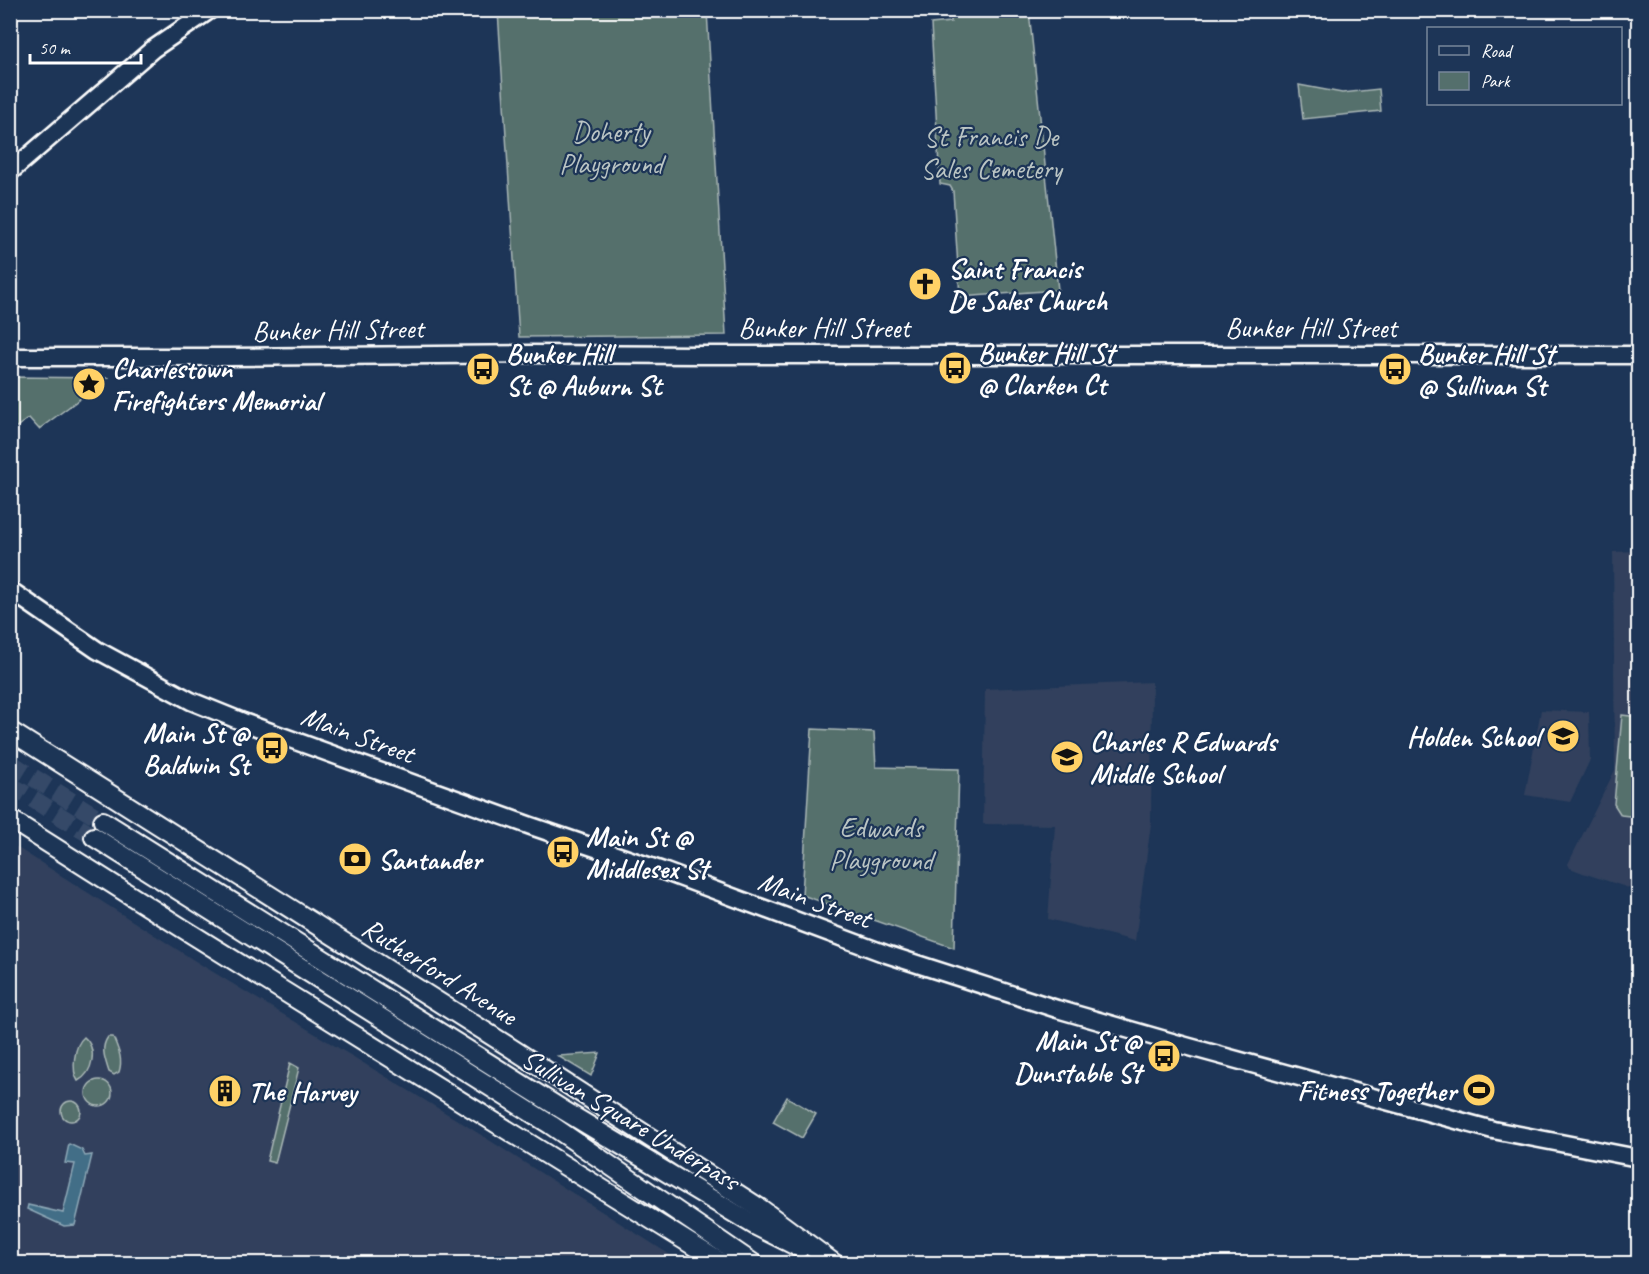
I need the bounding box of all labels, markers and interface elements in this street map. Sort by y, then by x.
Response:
scale bar [30,27,141,65]
legend [1427,27,1622,105]
text: 50 m [39,37,72,59]
text: Road [1481,40,1514,62]
text: Park [1481,70,1511,92]
park label: Doherty Playground [559,114,667,181]
park label: St Francis De Sales Cemetery [920,119,1064,186]
place label: Saint Francis De Sales Church [948,251,1108,318]
church icon: Saint Francis De Sales Church [907,266,943,302]
street label: Bunker Hill Street [252,310,427,348]
street label: Bunker Hill Street [738,310,912,345]
street label: Bunker Hill Street [1225,310,1399,345]
place label: Bunker Hill St @ Clarken Ct [978,335,1119,402]
place label: Bunker Hill St @ Auburn St [506,336,664,403]
place label: Bunker Hill St @ Sullivan St [1418,336,1559,403]
bus stop icon: Bunker Hill St @ Clarken Ct [937,350,973,386]
place label: Charlestown Firefighters Memorial [112,351,325,418]
bus stop icon: Bunker Hill St @ Auburn St [465,351,501,387]
bus stop icon: Bunker Hill St @ Sullivan St [1377,351,1413,387]
place icon: Charlestown Firefighters Memorial [71,366,107,402]
street label: Main Street [297,698,422,772]
place label: Main St @ Baldwin St [143,715,253,782]
school or university icon: Holden School [1545,718,1581,754]
place label: Holden School [1407,719,1545,754]
place label: Charles R Edwards Middle School [1090,724,1280,791]
bus stop icon: Main St @ Baldwin St [254,730,290,766]
school or university icon: Charles R Edwards Middle School [1049,739,1085,775]
park label: Edwards Playground [829,810,937,877]
place label: Main St @ Middlesex St [586,819,712,886]
bus stop icon: Main St @ Middlesex St [545,834,581,870]
bank icon: Santander [337,841,373,877]
place label: Santander [378,842,484,877]
street label: Main Street [754,863,879,937]
street label: Rutherford Avenue [356,910,525,1034]
place label: Main St @ Dunstable St [1014,1023,1146,1090]
bus stop icon: Main St @ Dunstable St [1146,1038,1182,1074]
street label: Sullivan Square Underpass [516,1041,748,1199]
sports icon: Fitness Together [1461,1072,1497,1108]
building icon: The Harvey [207,1073,243,1109]
place label: Fitness Together [1297,1073,1459,1108]
place label: The Harvey [248,1074,359,1109]

